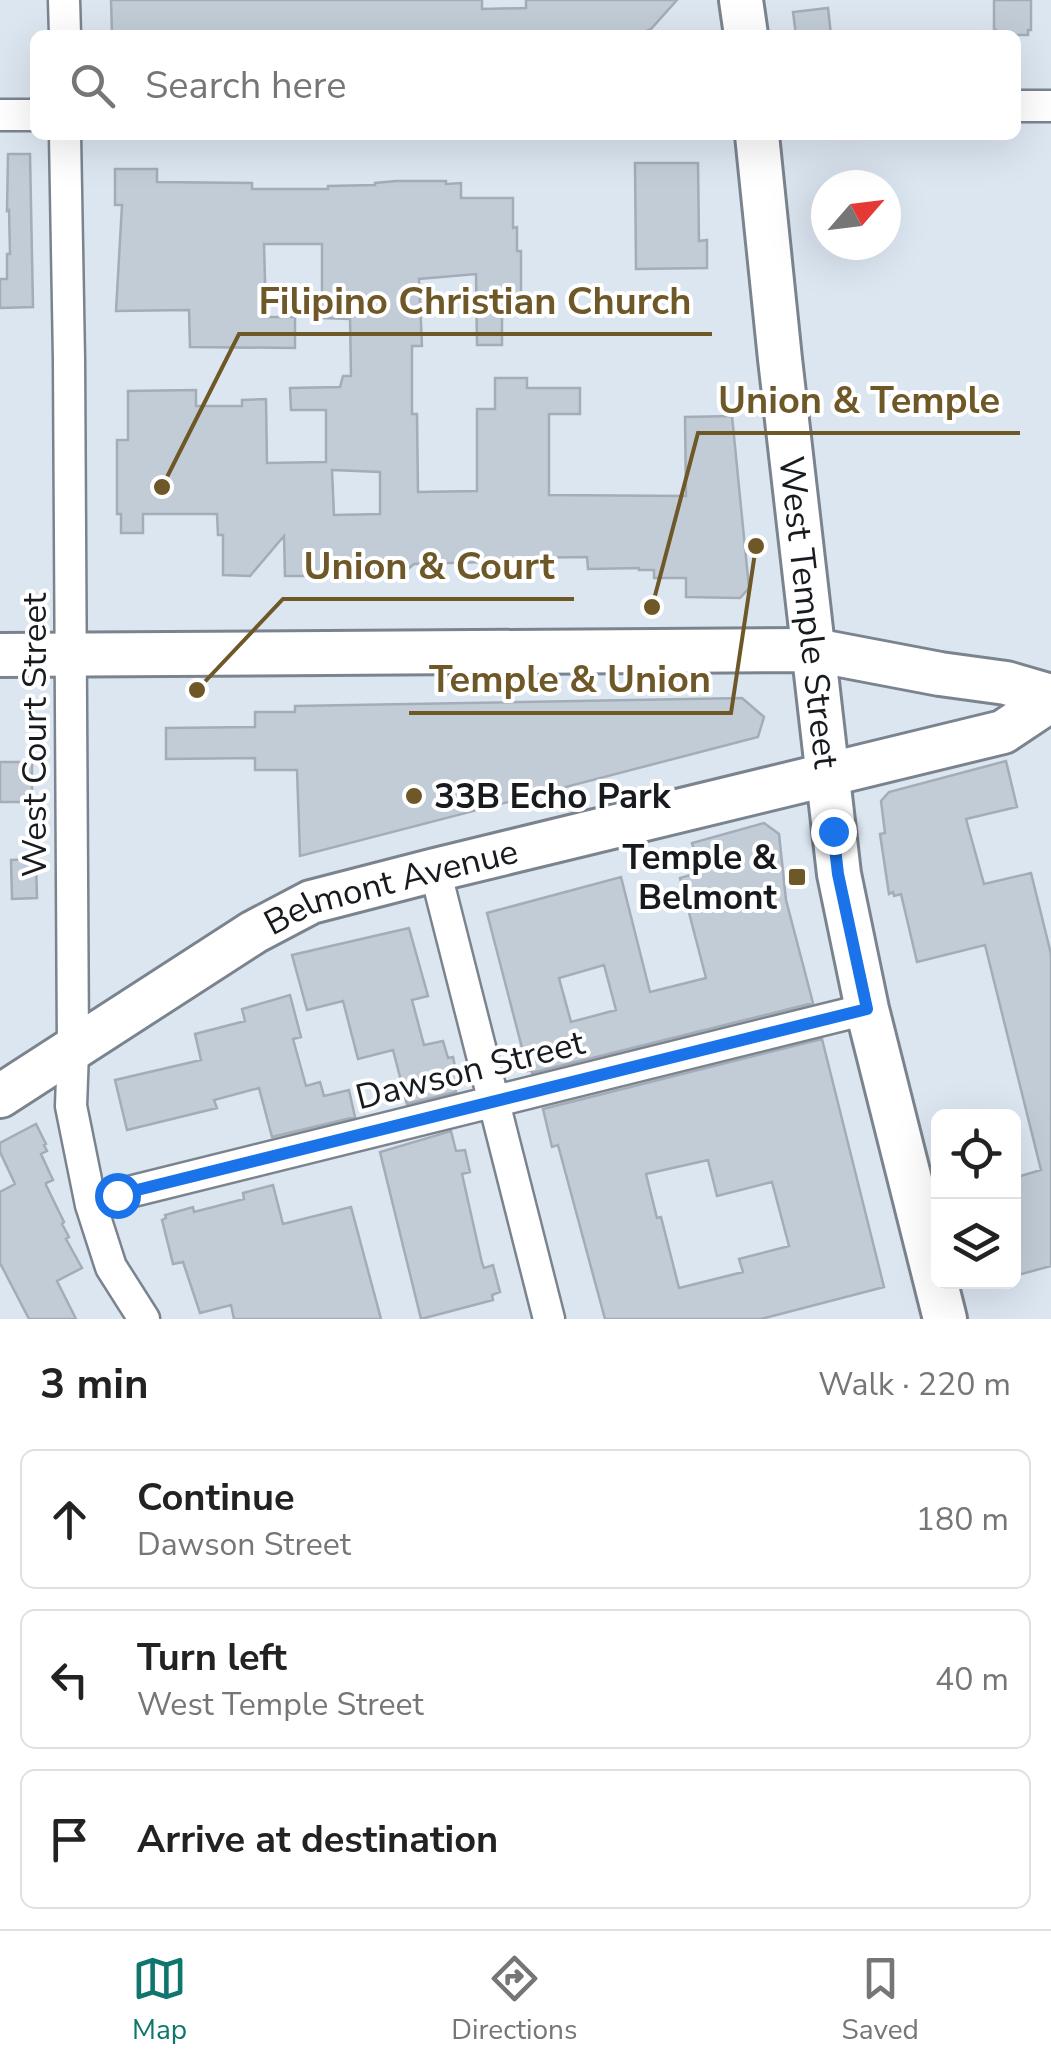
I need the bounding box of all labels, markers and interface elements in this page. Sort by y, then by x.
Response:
search box [30,30,1021,140]
icon: search [65,58,120,113]
text: Search here [145,60,346,111]
north arrow [811,170,901,260]
callout: Filipino Christian Church [239,266,712,334]
text: Filipino Christian Church [258,276,692,327]
callout: Union & Temple [698,365,1020,433]
text: Union & Temple [718,375,1000,426]
street label: West Temple Street [768,454,850,771]
callout: Union & Court [283,531,574,599]
text: Union & Court [303,541,555,592]
street label: West Court Street [11,592,58,877]
callout: Temple & Union [409,645,731,713]
text: Temple & Union [429,654,711,705]
place label: 33B Echo Park [434,773,672,820]
marker: 33B Echo Park [403,785,425,807]
route end [811,809,857,855]
street label: Belmont Avenue [256,827,523,946]
place label: Temple & Belmont [623,834,778,921]
marker: Temple & Belmont [786,866,808,888]
street label: Dawson Street [351,1019,590,1121]
map controls [931,1109,1021,1289]
button: locate [931,1109,1021,1199]
route start [95,1173,141,1219]
button: layers [931,1199,1021,1289]
text: 3 min [40,1356,149,1413]
text: Walk · 220 m [818,1363,1011,1406]
text: Continue [137,1472,295,1523]
icon: ahead [42,1492,97,1547]
text: 180 m [916,1498,1009,1541]
text: Dawson Street [137,1523,351,1566]
text: Turn left [137,1632,287,1683]
icon: left [42,1652,97,1707]
text: 40 m [935,1658,1009,1701]
text: West Temple Street [137,1683,424,1726]
icon: arrive [42,1812,97,1867]
text: Arrive at destination [137,1814,498,1865]
tab: Map [132,1951,187,2049]
tab: Directions [451,1951,577,2049]
tab: Saved [842,1951,919,2049]

